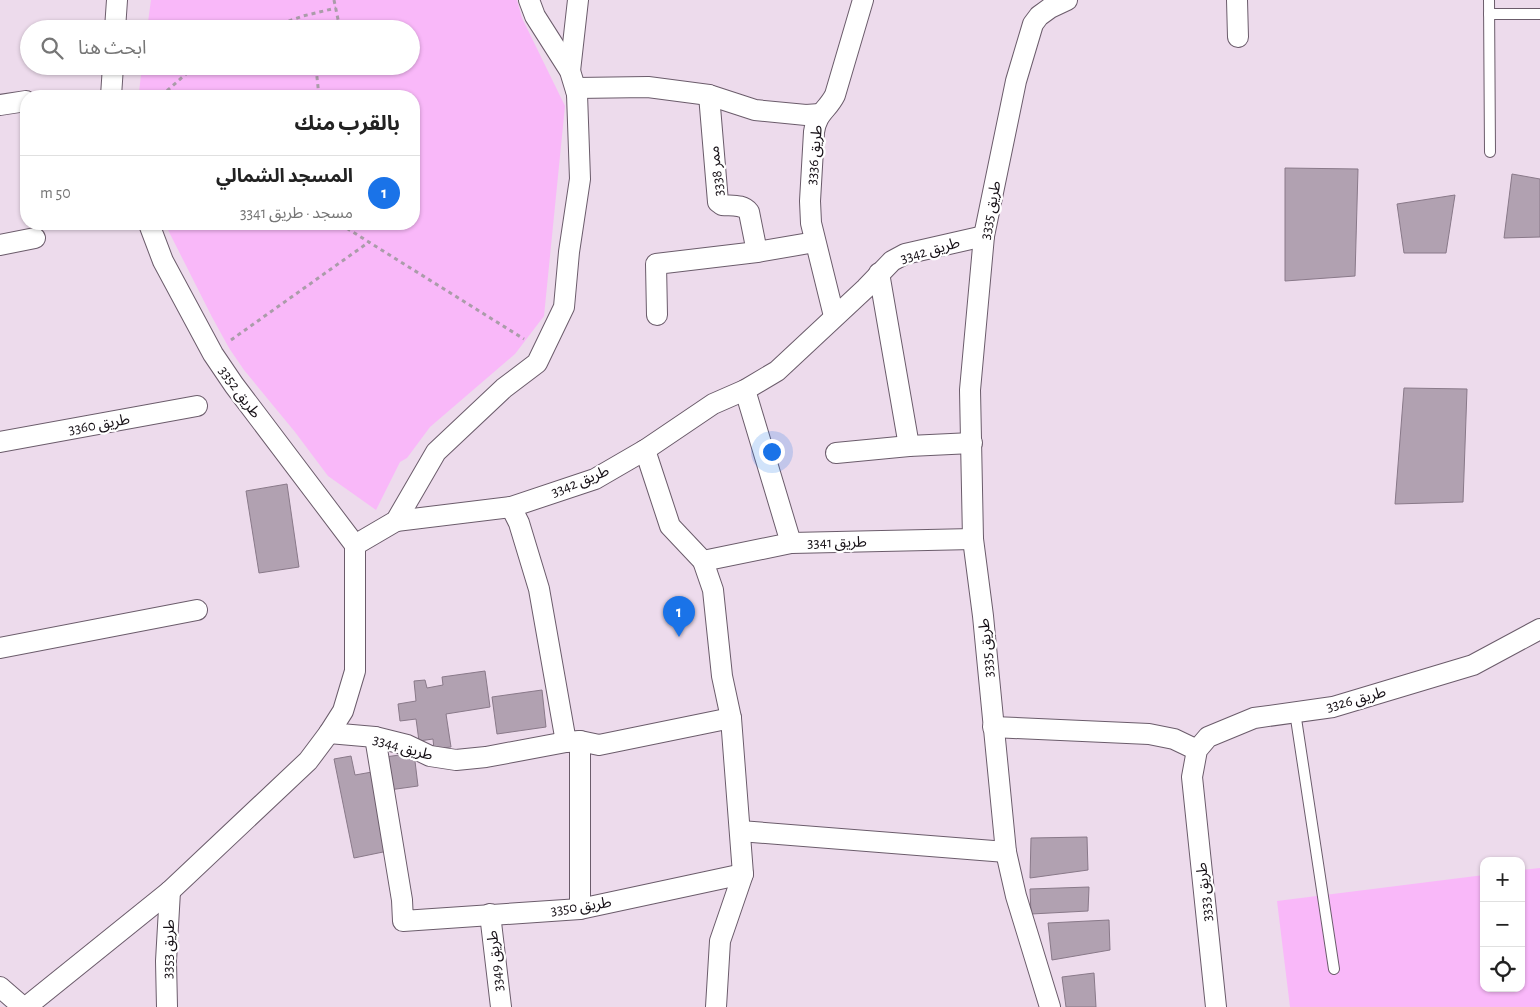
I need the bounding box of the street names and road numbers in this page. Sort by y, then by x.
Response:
street label: طريق 3336 [804,124,827,186]
street label: ممر 3338 [706,145,728,197]
street label: طريق 3335 [977,179,1005,241]
street label: طريق 3342 [899,235,962,268]
street label: طريق 3352 [214,364,263,422]
street label: طريق 3360 [67,412,131,439]
street label: طريق 3342 [549,463,612,502]
street label: طريق 3341 [807,534,867,553]
street label: طريق 3335 [976,617,999,678]
street label: طريق 3326 [1325,684,1388,717]
street label: طريق 3344 [371,732,435,765]
street label: طريق 3333 [1194,861,1217,922]
street label: طريق 3350 [550,895,613,920]
street label: طريق 3353 [160,919,179,979]
street label: طريق 3349 [485,929,508,992]

